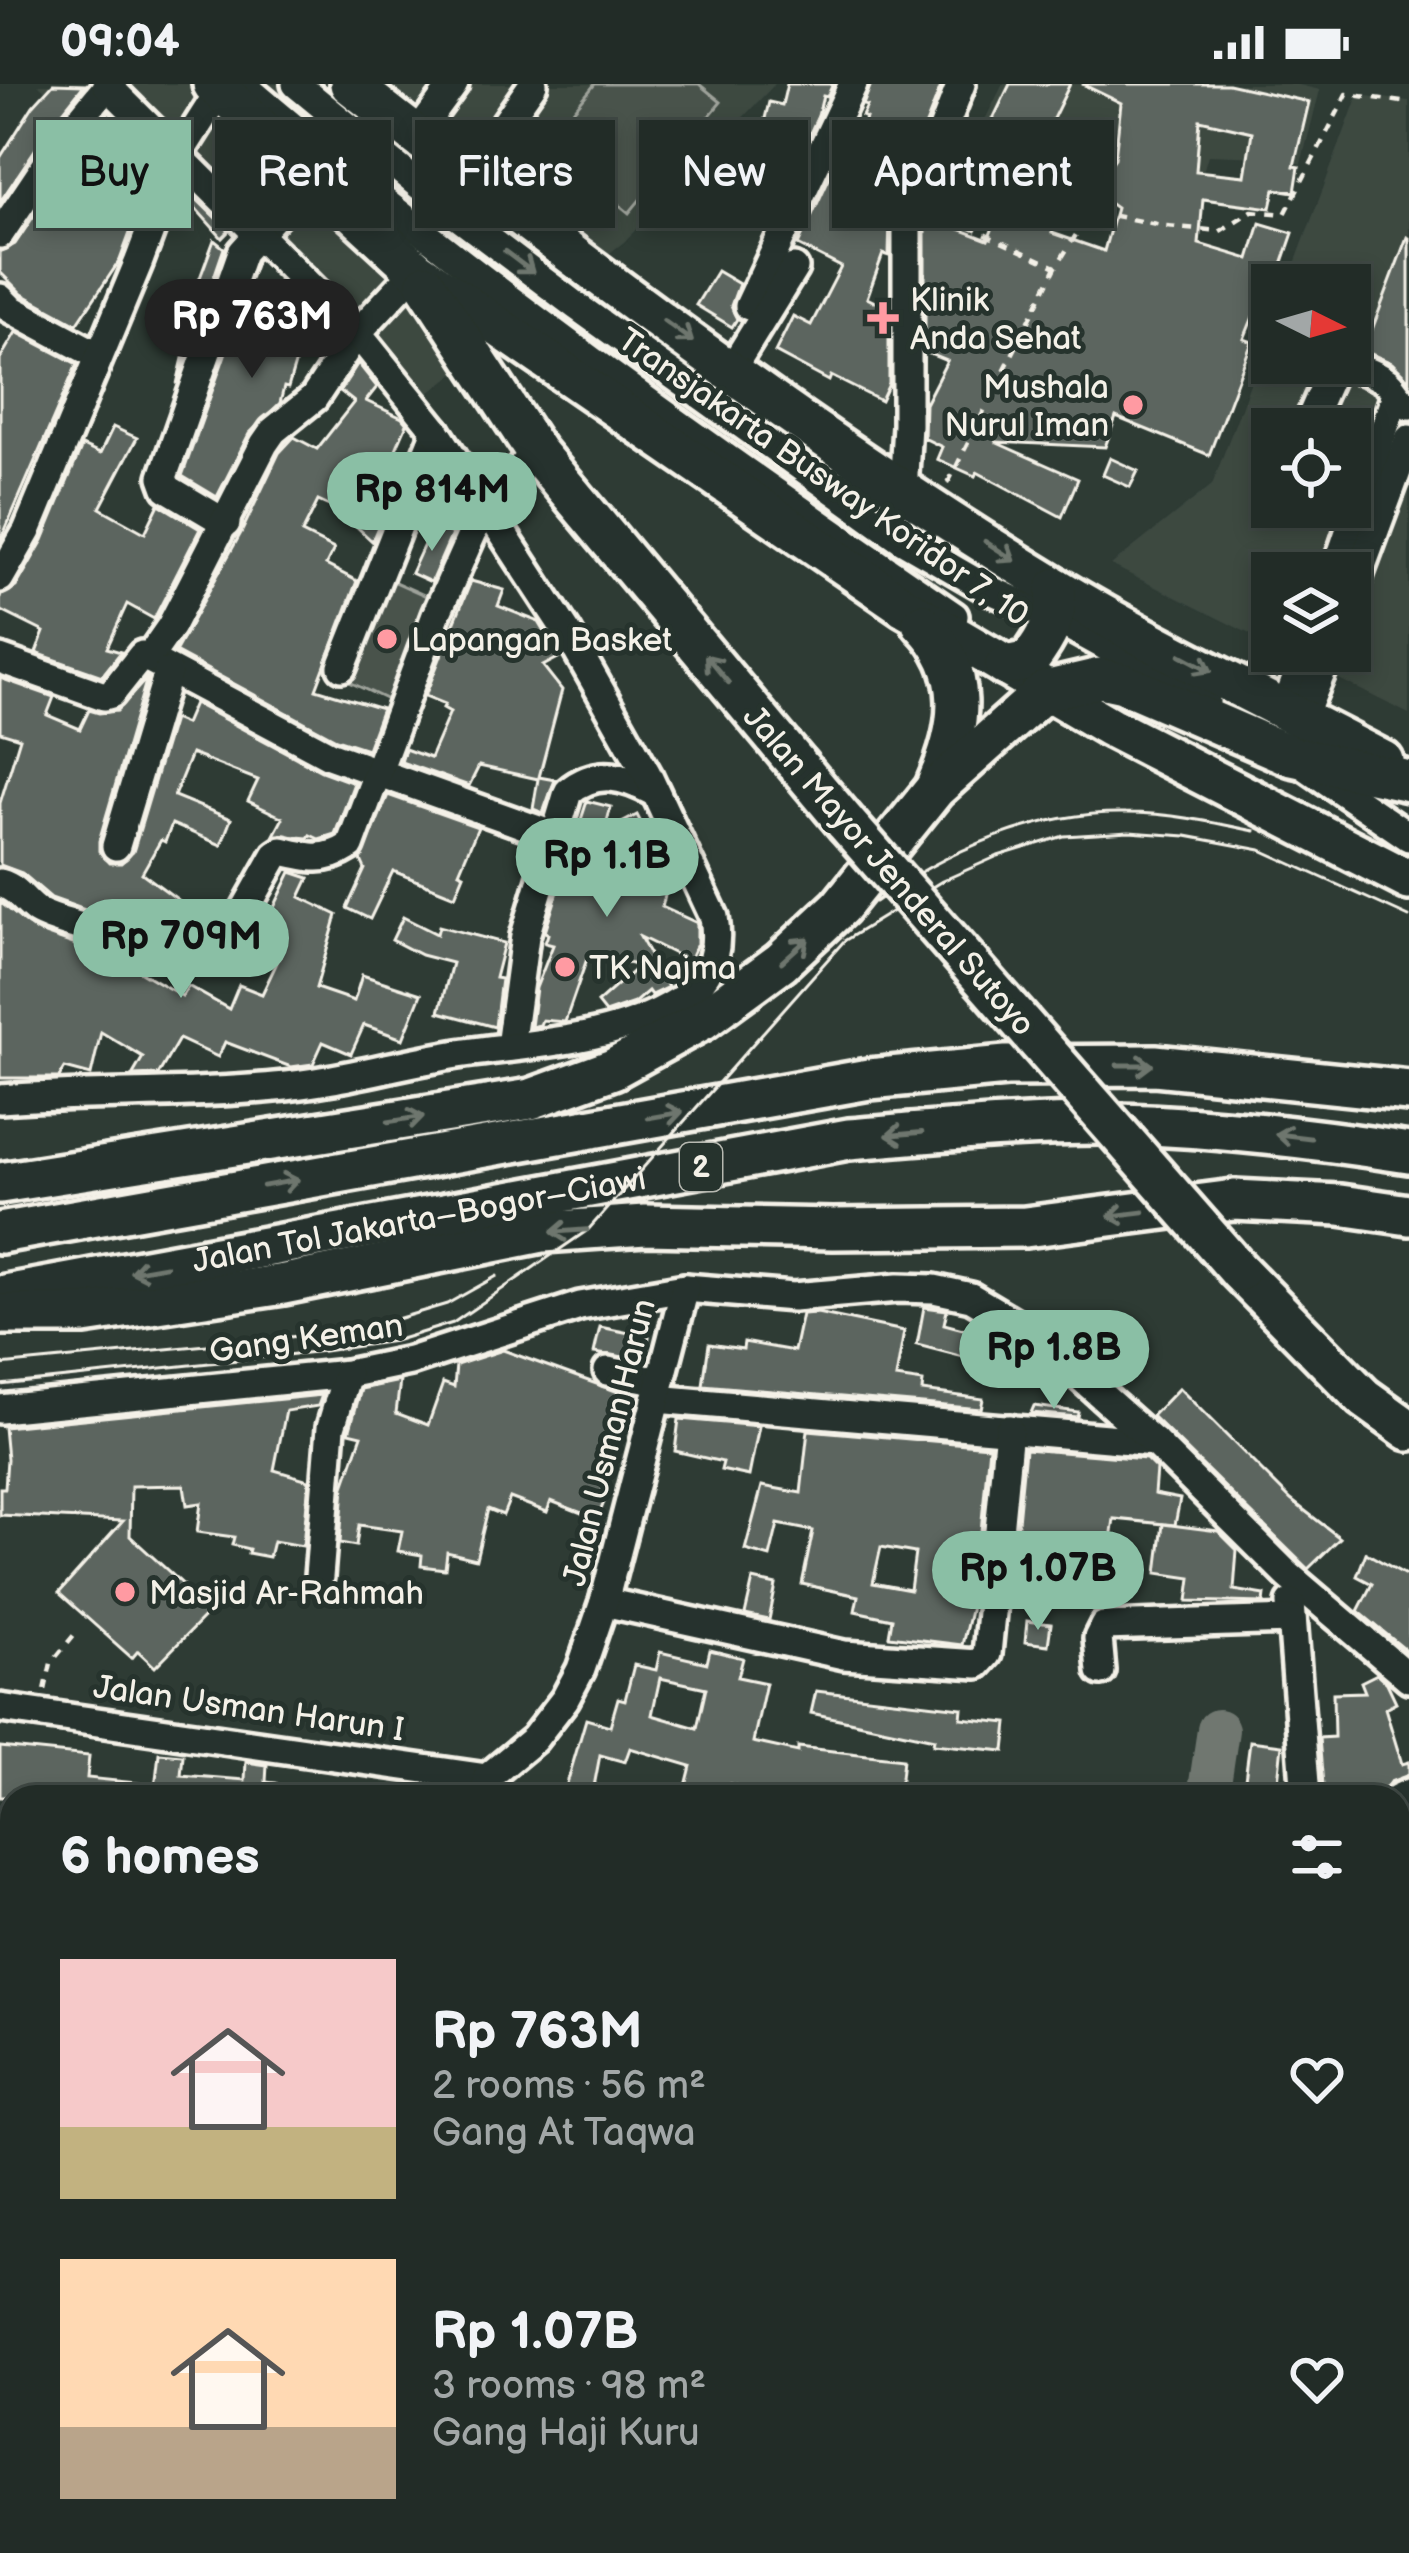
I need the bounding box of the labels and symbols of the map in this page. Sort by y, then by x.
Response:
one-way arrow [502,248,534,275]
north arrow [1251,264,1371,384]
pin: Rp 763M [141,279,363,381]
place label: Klinik Anda Sehat [910,281,1081,359]
marker: Klinik Anda Sehat [867,302,899,334]
one-way arrow [661,318,694,343]
street label: Transjakarta Busway Koridor 7, 10 [610,320,1036,635]
place label: Mushala Nurul Iman [944,368,1109,446]
marker: Mushala Nurul Iman [1120,392,1146,418]
pin: Rp 814M [321,452,543,554]
one-way arrow [982,539,1016,564]
place label: Lapangan Basket [411,621,672,661]
marker: Lapangan Basket [374,626,400,652]
one-way arrow [1178,652,1214,675]
one-way arrow [704,654,732,685]
street label: Jalan Mayor Jenderal Sutoyo [734,698,1043,1045]
pin: Rp 1.1B [496,818,718,920]
pin: Rp 709M [70,899,292,1001]
one-way arrow [779,936,809,964]
place label: TK Najma [589,949,736,989]
marker: TK Najma [552,954,578,980]
one-way arrow [1115,1054,1154,1076]
one-way arrow [644,1103,683,1125]
one-way arrow [386,1107,425,1130]
one-way arrow [885,1123,924,1146]
one-way arrow [1274,1124,1313,1147]
road number: 2 [680,1143,722,1191]
street label: Jalan Tol Jakarta–Bogor–Ciawi [189,1159,649,1282]
one-way arrow [260,1171,299,1193]
one-way arrow [1107,1203,1146,1225]
one-way arrow [550,1219,589,1242]
one-way arrow [129,1259,168,1281]
street label: Jalan Usman Harun [555,1295,665,1590]
street label: Gang Keman [207,1306,406,1372]
pin: Rp 1.8B [943,1310,1165,1412]
pin: Rp 1.07B [914,1531,1162,1633]
place label: Masjid Ar-Rahmah [149,1574,424,1614]
marker: Masjid Ar-Rahmah [112,1579,138,1605]
street label: Jalan Usman Harun I [91,1667,407,1751]

